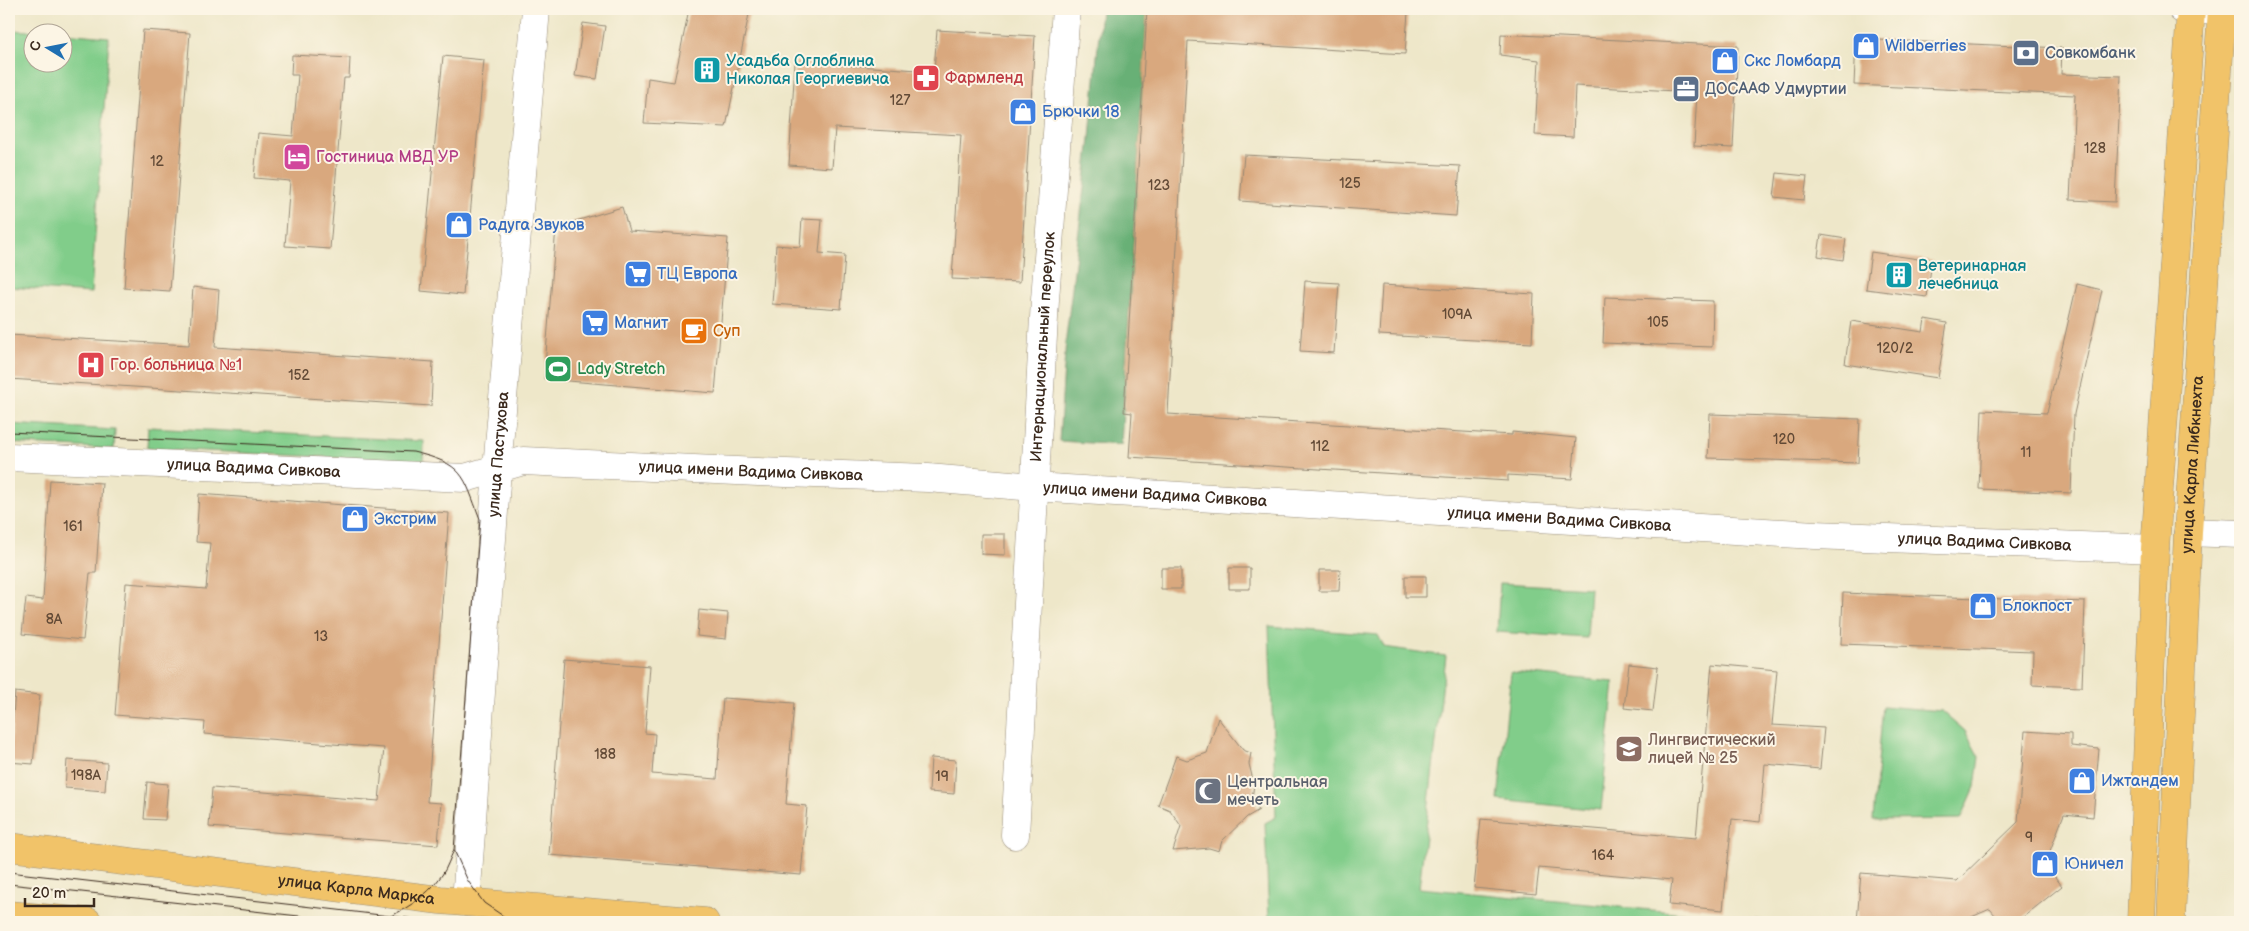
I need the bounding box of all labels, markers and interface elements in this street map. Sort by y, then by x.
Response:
north arrow [22,22,72,72]
shop icon: Wildberries [1851,31,1881,61]
place label: Wildberries [1885,37,1966,56]
bank icon: Совкомбанк [2011,38,2041,68]
text: С [26,39,45,52]
place label: Совкомбанк [2045,44,2136,63]
shop icon: Скс Ломбард [1710,46,1740,76]
place label: Усадьба Оглоблина Николая Георгиевича [726,52,890,89]
place label: Скс Ломбард [1744,52,1841,71]
building icon: Усадьба Оглоблина Николая Георгиевича [692,55,722,85]
pharmacy icon: Фармленд [911,63,941,93]
place label: Фармленд [945,69,1023,88]
office icon: ДОСААФ Удмуртии [1671,74,1701,104]
place label: ДОСААФ Удмуртии [1705,80,1847,99]
house number: 127 [890,92,910,109]
shop icon: Брючки 18 [1008,97,1038,127]
place label: Брючки 18 [1042,103,1120,122]
house number: 128 [2084,140,2106,157]
hotel icon: Гостиница МВД УР [282,142,312,172]
place label: Гостиница МВД УР [316,148,458,167]
house number: 12 [150,153,165,170]
house number: 125 [1339,175,1361,192]
house number: 123 [1148,177,1170,194]
shop icon: Радуга Звуков [444,210,474,240]
place label: Радуга Звуков [478,216,585,235]
street label: Интернациональный переулок [1026,231,1059,462]
place label: Ветеринарная лечебница [1918,257,2026,294]
supermarket icon: ТЦ Европа [623,259,653,289]
building icon: Ветеринарная лечебница [1884,260,1914,290]
place label: ТЦ Европа [657,265,738,284]
house number: 109А [1442,306,1473,323]
supermarket icon: Магнит [580,308,610,338]
place label: Магнит [614,314,669,333]
house number: 105 [1647,314,1669,331]
cafe icon: Суп [679,316,709,346]
place label: Суп [713,322,740,341]
house number: 120/2 [1877,340,1914,357]
hospital icon: Гор. больница №1 [76,350,106,380]
sports icon: Lady Stretch [543,354,573,384]
place label: Гор. больница №1 [110,356,242,375]
place label: Lady Stretch [577,360,666,379]
house number: 152 [288,367,311,384]
street label: улица Карла Либкнехта [2178,374,2208,554]
street label: улица Пастухова [484,390,513,518]
house number: 120 [1773,431,1795,448]
house number: 112 [1310,438,1330,455]
house number: 11 [2021,444,2031,461]
street label: улица Вадима Сивкова [166,455,342,482]
street label: улица имени Вадима Сивкова [638,457,864,485]
street label: улица имени Вадима Сивкова [1042,478,1268,511]
street label: улица имени Вадима Сивкова [1447,503,1673,536]
shop icon: Экстрим [340,504,370,534]
place label: Экстрим [374,510,437,529]
house number: 161 [63,518,83,535]
street label: улица Вадима Сивкова [1897,529,2073,555]
shop icon: Блокпост [1968,591,1998,621]
place label: Блокпост [2002,597,2073,616]
house number: 8А [46,611,63,628]
house number: 13 [314,628,328,645]
place label: Лингвистический лицей № 25 [1647,731,1776,768]
school or university icon: Лингвистический лицей № 25 [1614,734,1644,764]
house number: 188 [594,746,616,763]
shop icon: Ижтандем [2067,766,2097,796]
house number: 198А [71,767,102,784]
house number: 19 [935,768,949,785]
place label: Ижтандем [2101,772,2179,791]
place label: Центральная мечеть [1227,773,1328,810]
mosque icon: Центральная мечеть [1193,776,1223,806]
house number: 9 [2025,829,2033,846]
house number: 164 [1592,847,1615,864]
shop icon: Юничел [2030,849,2060,879]
place label: Юничел [2064,855,2124,874]
street label: улица Карла Маркса [277,871,436,909]
scale bar [25,876,94,908]
text: 20 m [32,884,66,903]

